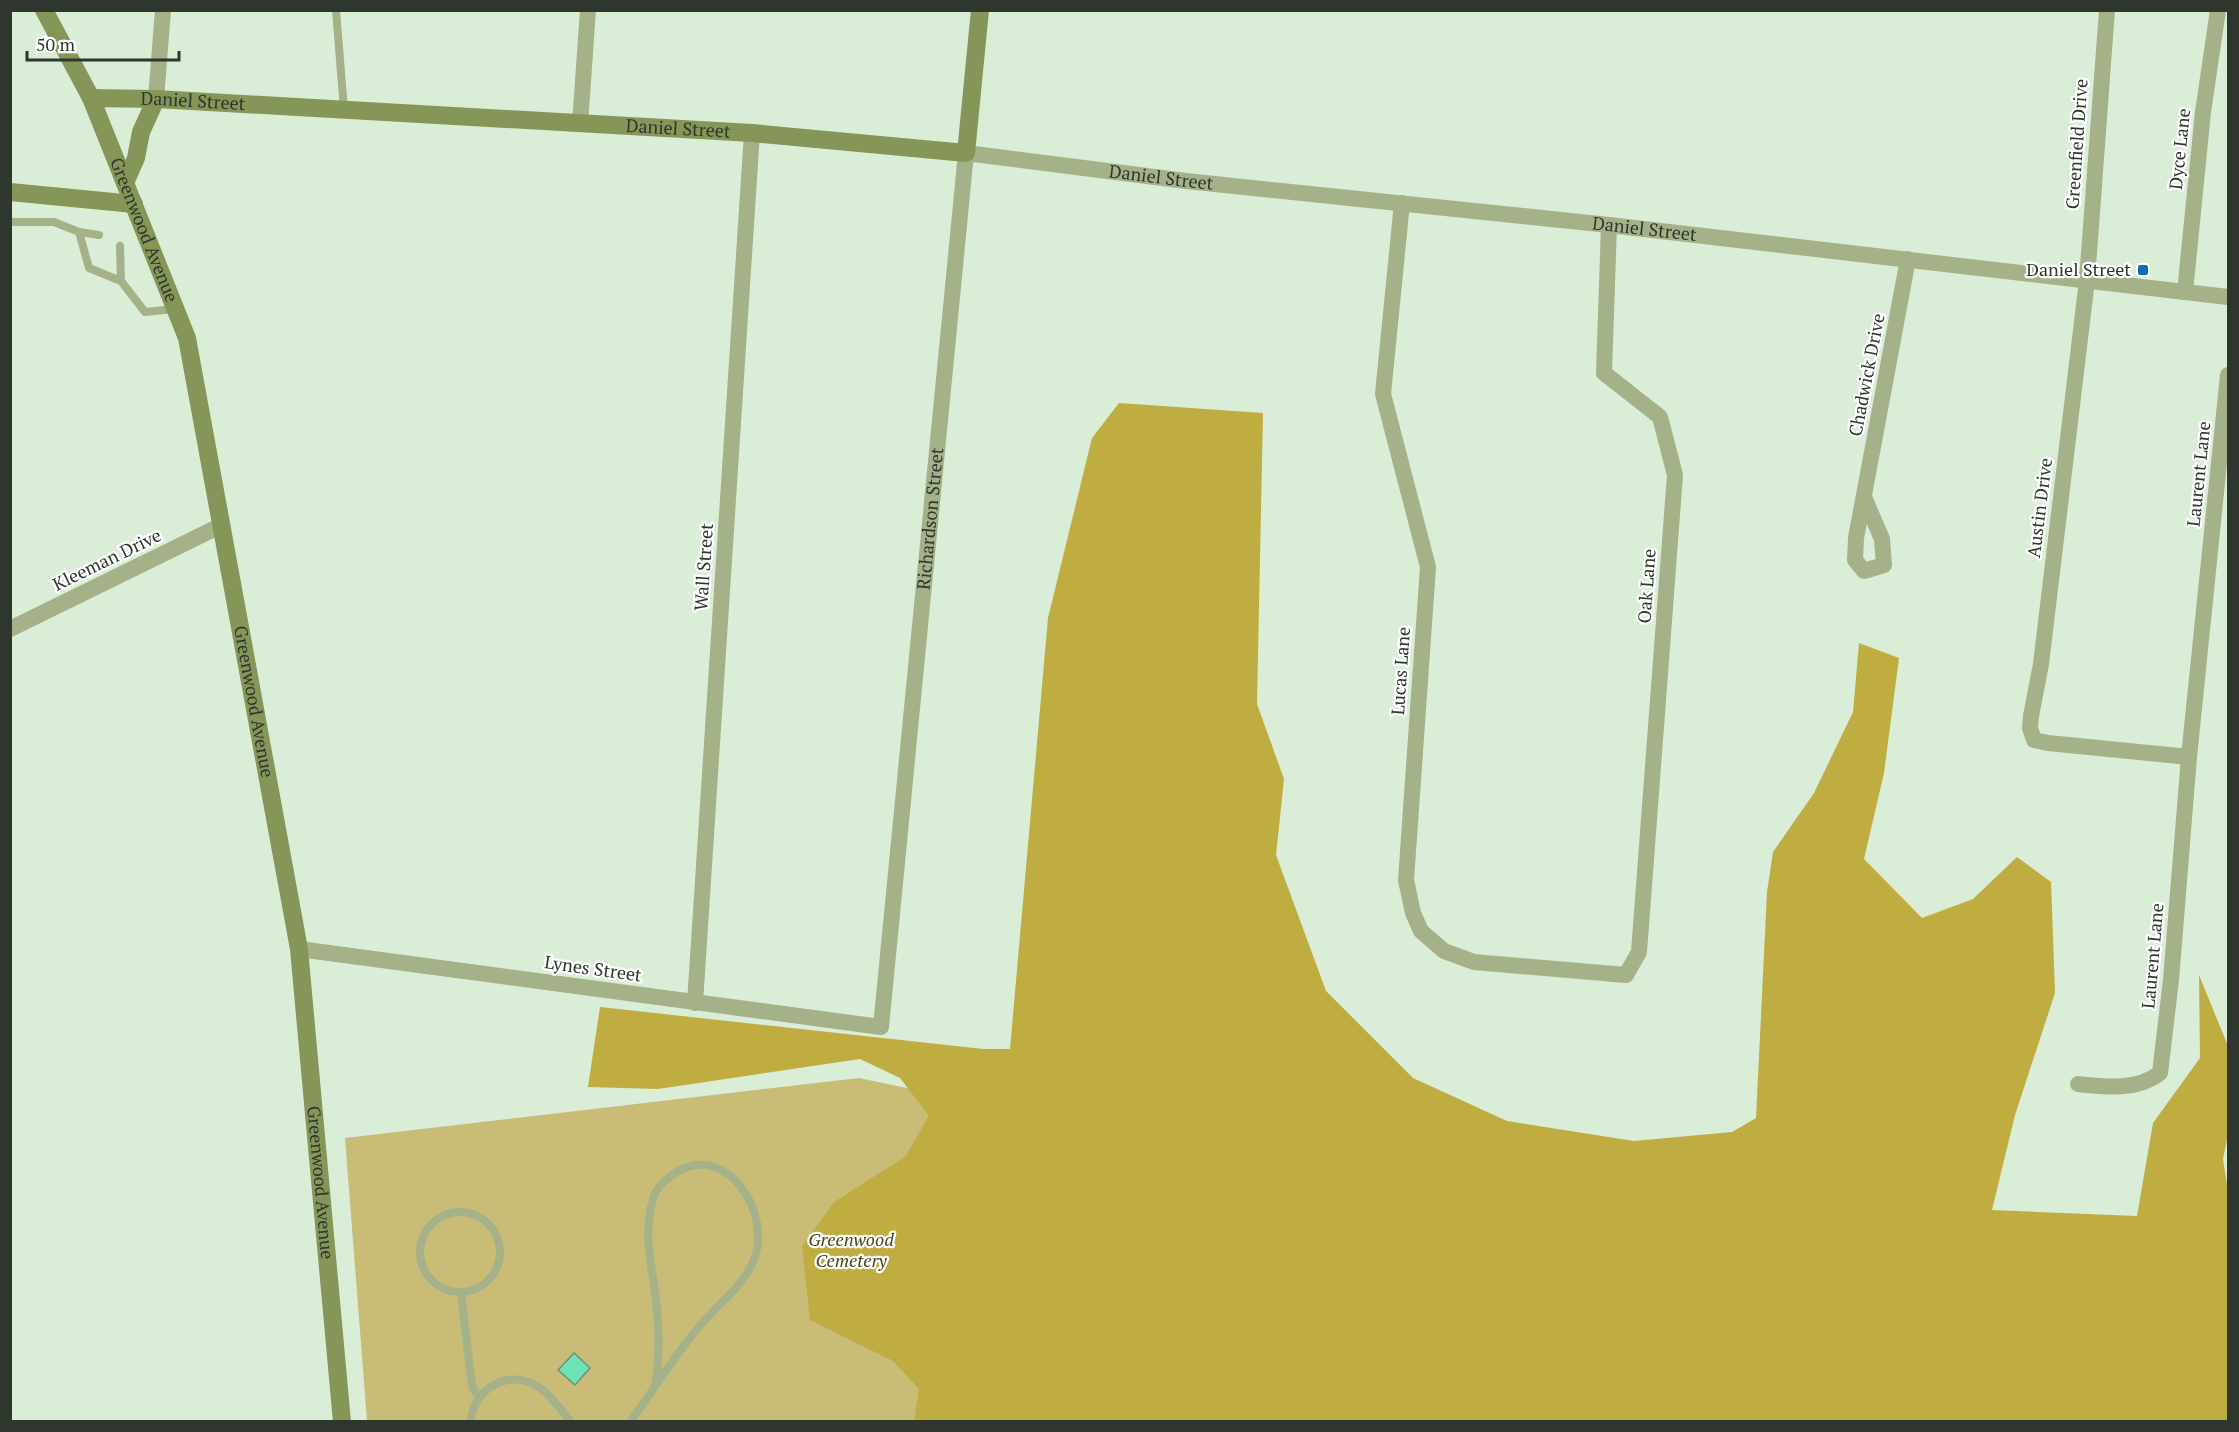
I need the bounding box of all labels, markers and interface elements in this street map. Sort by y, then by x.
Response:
scale bar [27,24,178,62]
text: 50 m [36,32,76,56]
street label: Greenfield Drive [2059,78,2093,210]
street label: Daniel Street [140,86,246,115]
street label: Dyce Lane [2163,107,2195,191]
street label: Daniel Street [625,113,732,143]
street label: Greenwood Avenue [105,154,184,306]
street label: Daniel Street [1108,158,1215,195]
street label: Daniel Street [1591,210,1698,246]
place label: Daniel Street [2026,257,2131,281]
marker: Daniel Street [2136,263,2150,277]
street label: Chadwick Drive [1842,311,1890,438]
street label: Laurent Lane [2181,420,2215,528]
street label: Richardson Street [911,446,948,591]
street label: Austin Drive [2021,457,2057,559]
street label: Kleeman Drive [48,522,165,596]
street label: Wall Street [688,522,718,612]
street label: Oak Lane [1631,548,1661,624]
street label: Greenwood Avenue [229,624,280,779]
street label: Lucas Lane [1385,626,1415,716]
street label: Laurent Lane [2135,902,2169,1010]
street label: Lynes Street [543,949,644,987]
street label: Greenwood Avenue [302,1105,340,1260]
park label: Greenwood Cemetery [808,1227,894,1272]

